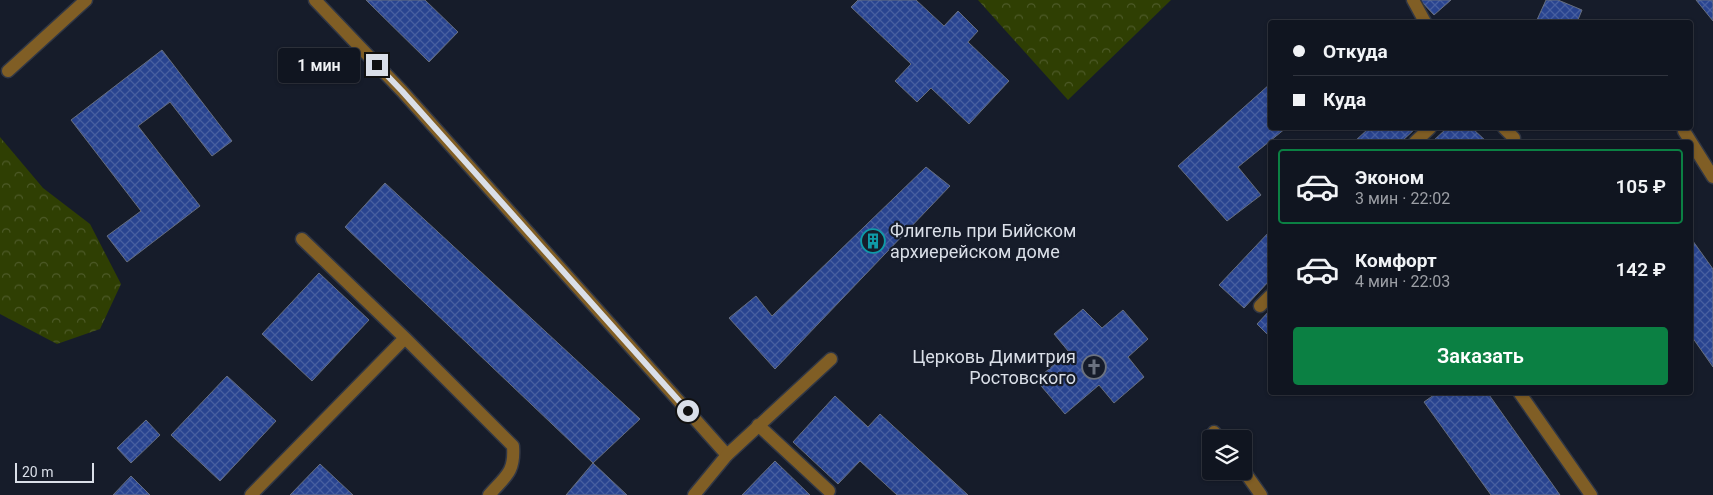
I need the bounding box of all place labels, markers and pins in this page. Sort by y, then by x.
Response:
place label: Флигель при Бийском архиерейском доме [890,220,1076,262]
building icon: Флигель при Бийском архиерейском доме [860,228,886,254]
place label: Церковь Димитрия Ростовского [912,346,1076,388]
church icon: Церковь Димитрия Ростовского [1081,354,1107,380]

